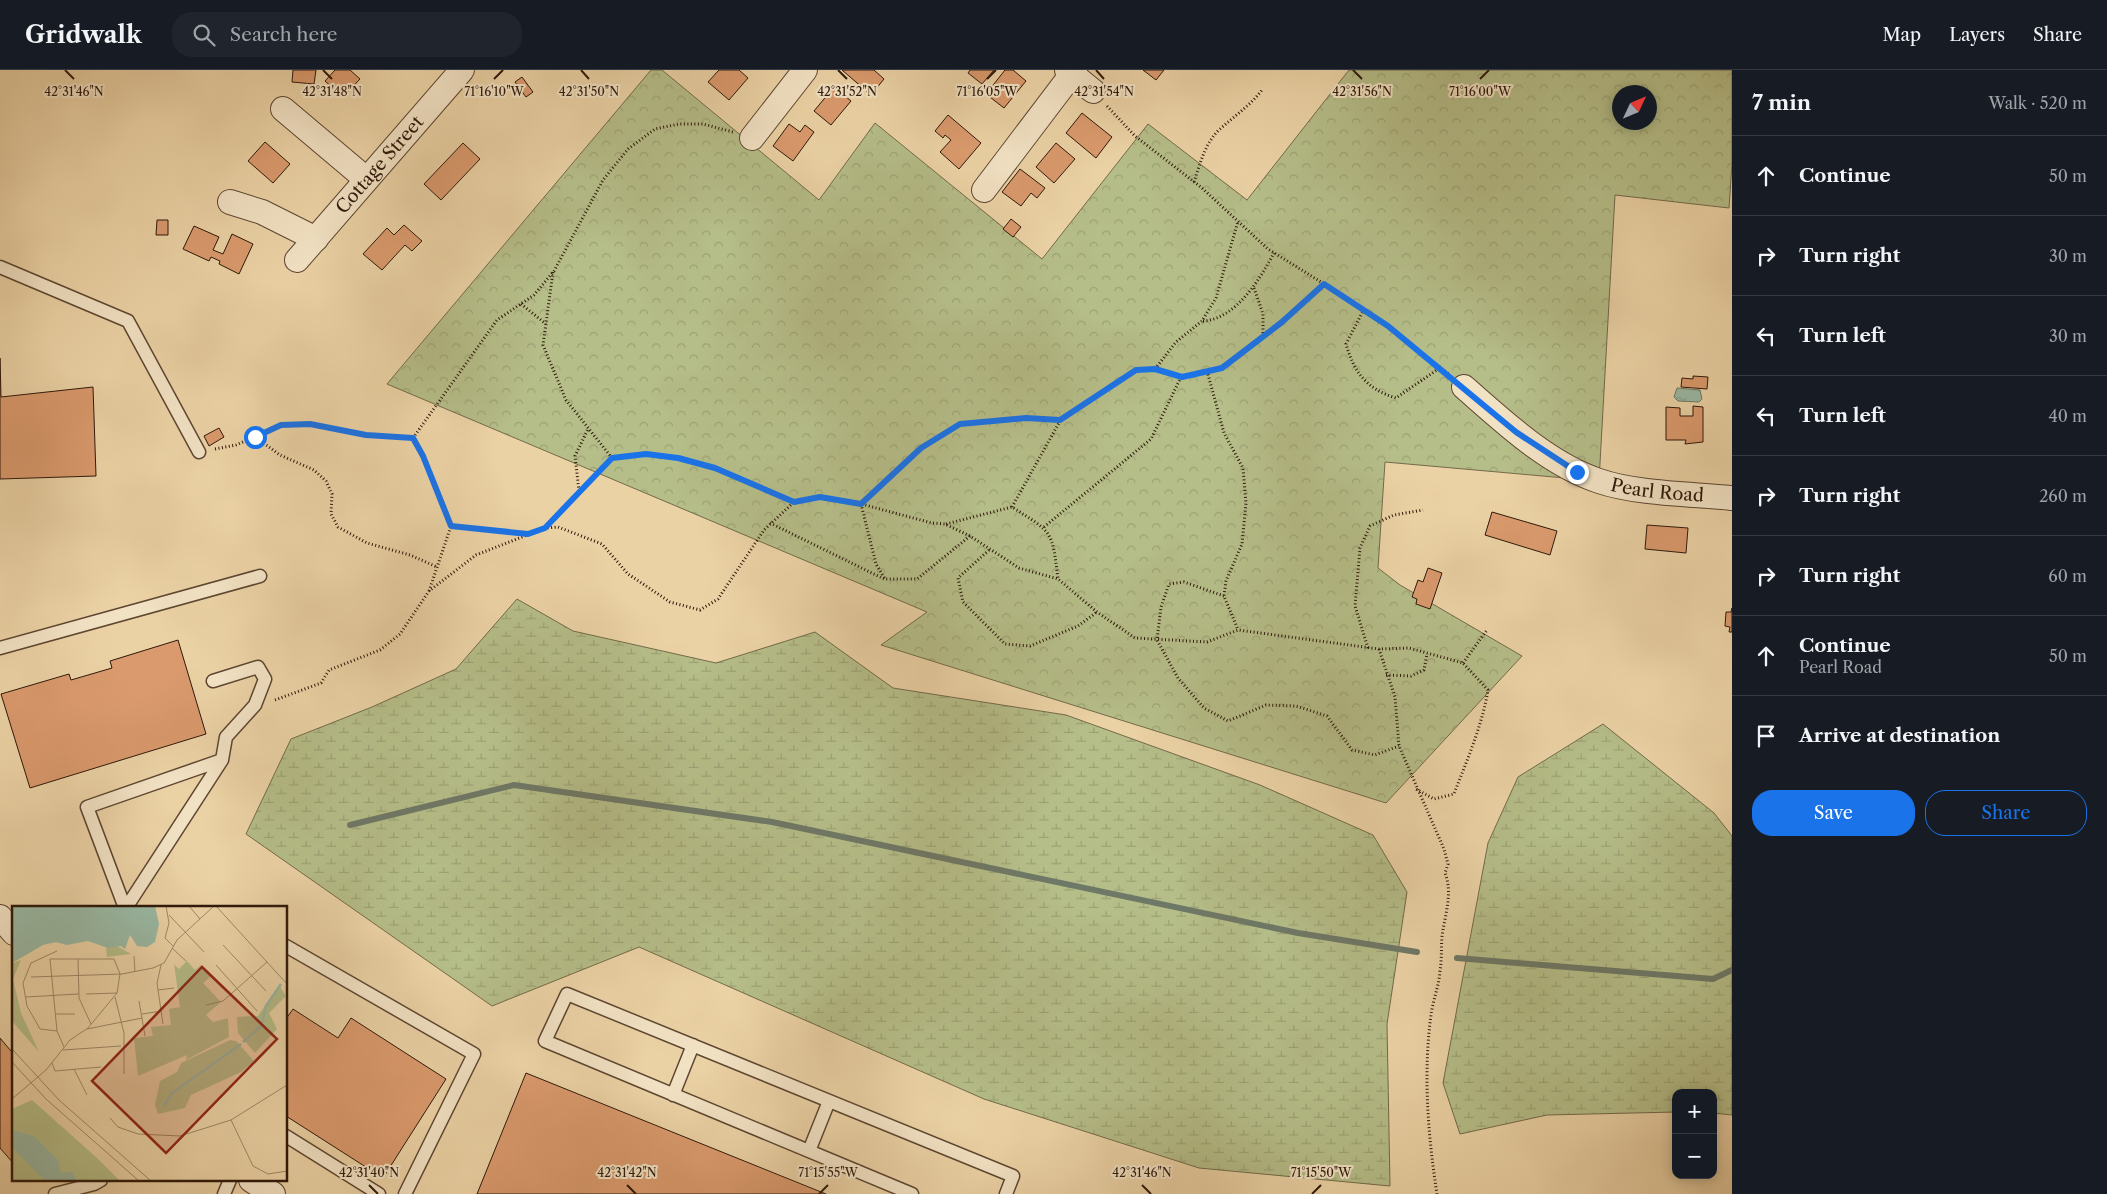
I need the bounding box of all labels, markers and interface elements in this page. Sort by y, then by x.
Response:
search box [172,12,522,57]
text: Gridwalk [25,20,142,49]
icon: search [190,21,218,49]
text: Search here [230,23,338,46]
text: Map [1883,24,1921,46]
text: Layers [1949,24,2005,46]
text: Share [2033,24,2082,46]
text: 42°31'46"N [44,84,104,99]
text: 42°31'48"N [302,84,362,99]
text: 71°16'10"W [464,84,525,99]
text: 42°31'50"N [559,84,619,99]
text: 42°31'52"N [817,84,877,99]
text: 71°16'05"W [957,84,1018,99]
text: 42°31'54"N [1074,84,1134,99]
text: 42°31'56"N [1332,84,1392,99]
text: 71°16'00"W [1449,84,1512,99]
north arrow [1612,85,1657,130]
text: 7 min [1752,90,1811,115]
text: Walk · 520 m [1989,93,2087,113]
street label: Cottage Street [331,111,429,218]
icon: ahead [1752,162,1780,190]
text: Continue [1799,164,1891,187]
text: 50 m [2049,166,2087,186]
icon: right [1752,242,1780,270]
text: Turn right [1799,244,1900,267]
text: 30 m [2049,246,2087,266]
icon: left [1752,322,1780,350]
text: Turn left [1799,324,1886,347]
text: 30 m [2049,326,2087,346]
icon: left [1752,402,1780,430]
text: Turn left [1799,404,1886,427]
text: 40 m [2048,406,2087,426]
route start [244,426,267,449]
route end [1566,461,1589,484]
street label: Pearl Road [1609,474,1705,507]
icon: right [1752,482,1780,510]
text: Turn right [1799,484,1900,507]
text: 260 m [2039,486,2087,506]
icon: right [1752,562,1780,590]
text: Turn right [1799,564,1900,587]
text: 60 m [2048,566,2087,586]
text: Continue [1799,634,1891,657]
icon: ahead [1752,642,1780,670]
text: 50 m [2049,646,2087,666]
text: Pearl Road [1799,657,1882,677]
icon: arrive [1752,722,1780,750]
text: Arrive at destination [1799,724,2000,747]
button: Save [1752,790,1915,836]
button: Share [1925,790,2087,836]
inset map [12,906,288,1182]
map controls [1672,1089,1717,1179]
button: + [1672,1089,1717,1134]
button: − [1672,1134,1717,1179]
text: 42°31'40"N [339,1165,399,1180]
text: 42°31'42"N [597,1165,657,1180]
text: 71°15'55"W [798,1165,859,1180]
text: 42°31'46"N [1112,1165,1172,1180]
text: 71°15'50"W [1291,1165,1352,1180]

